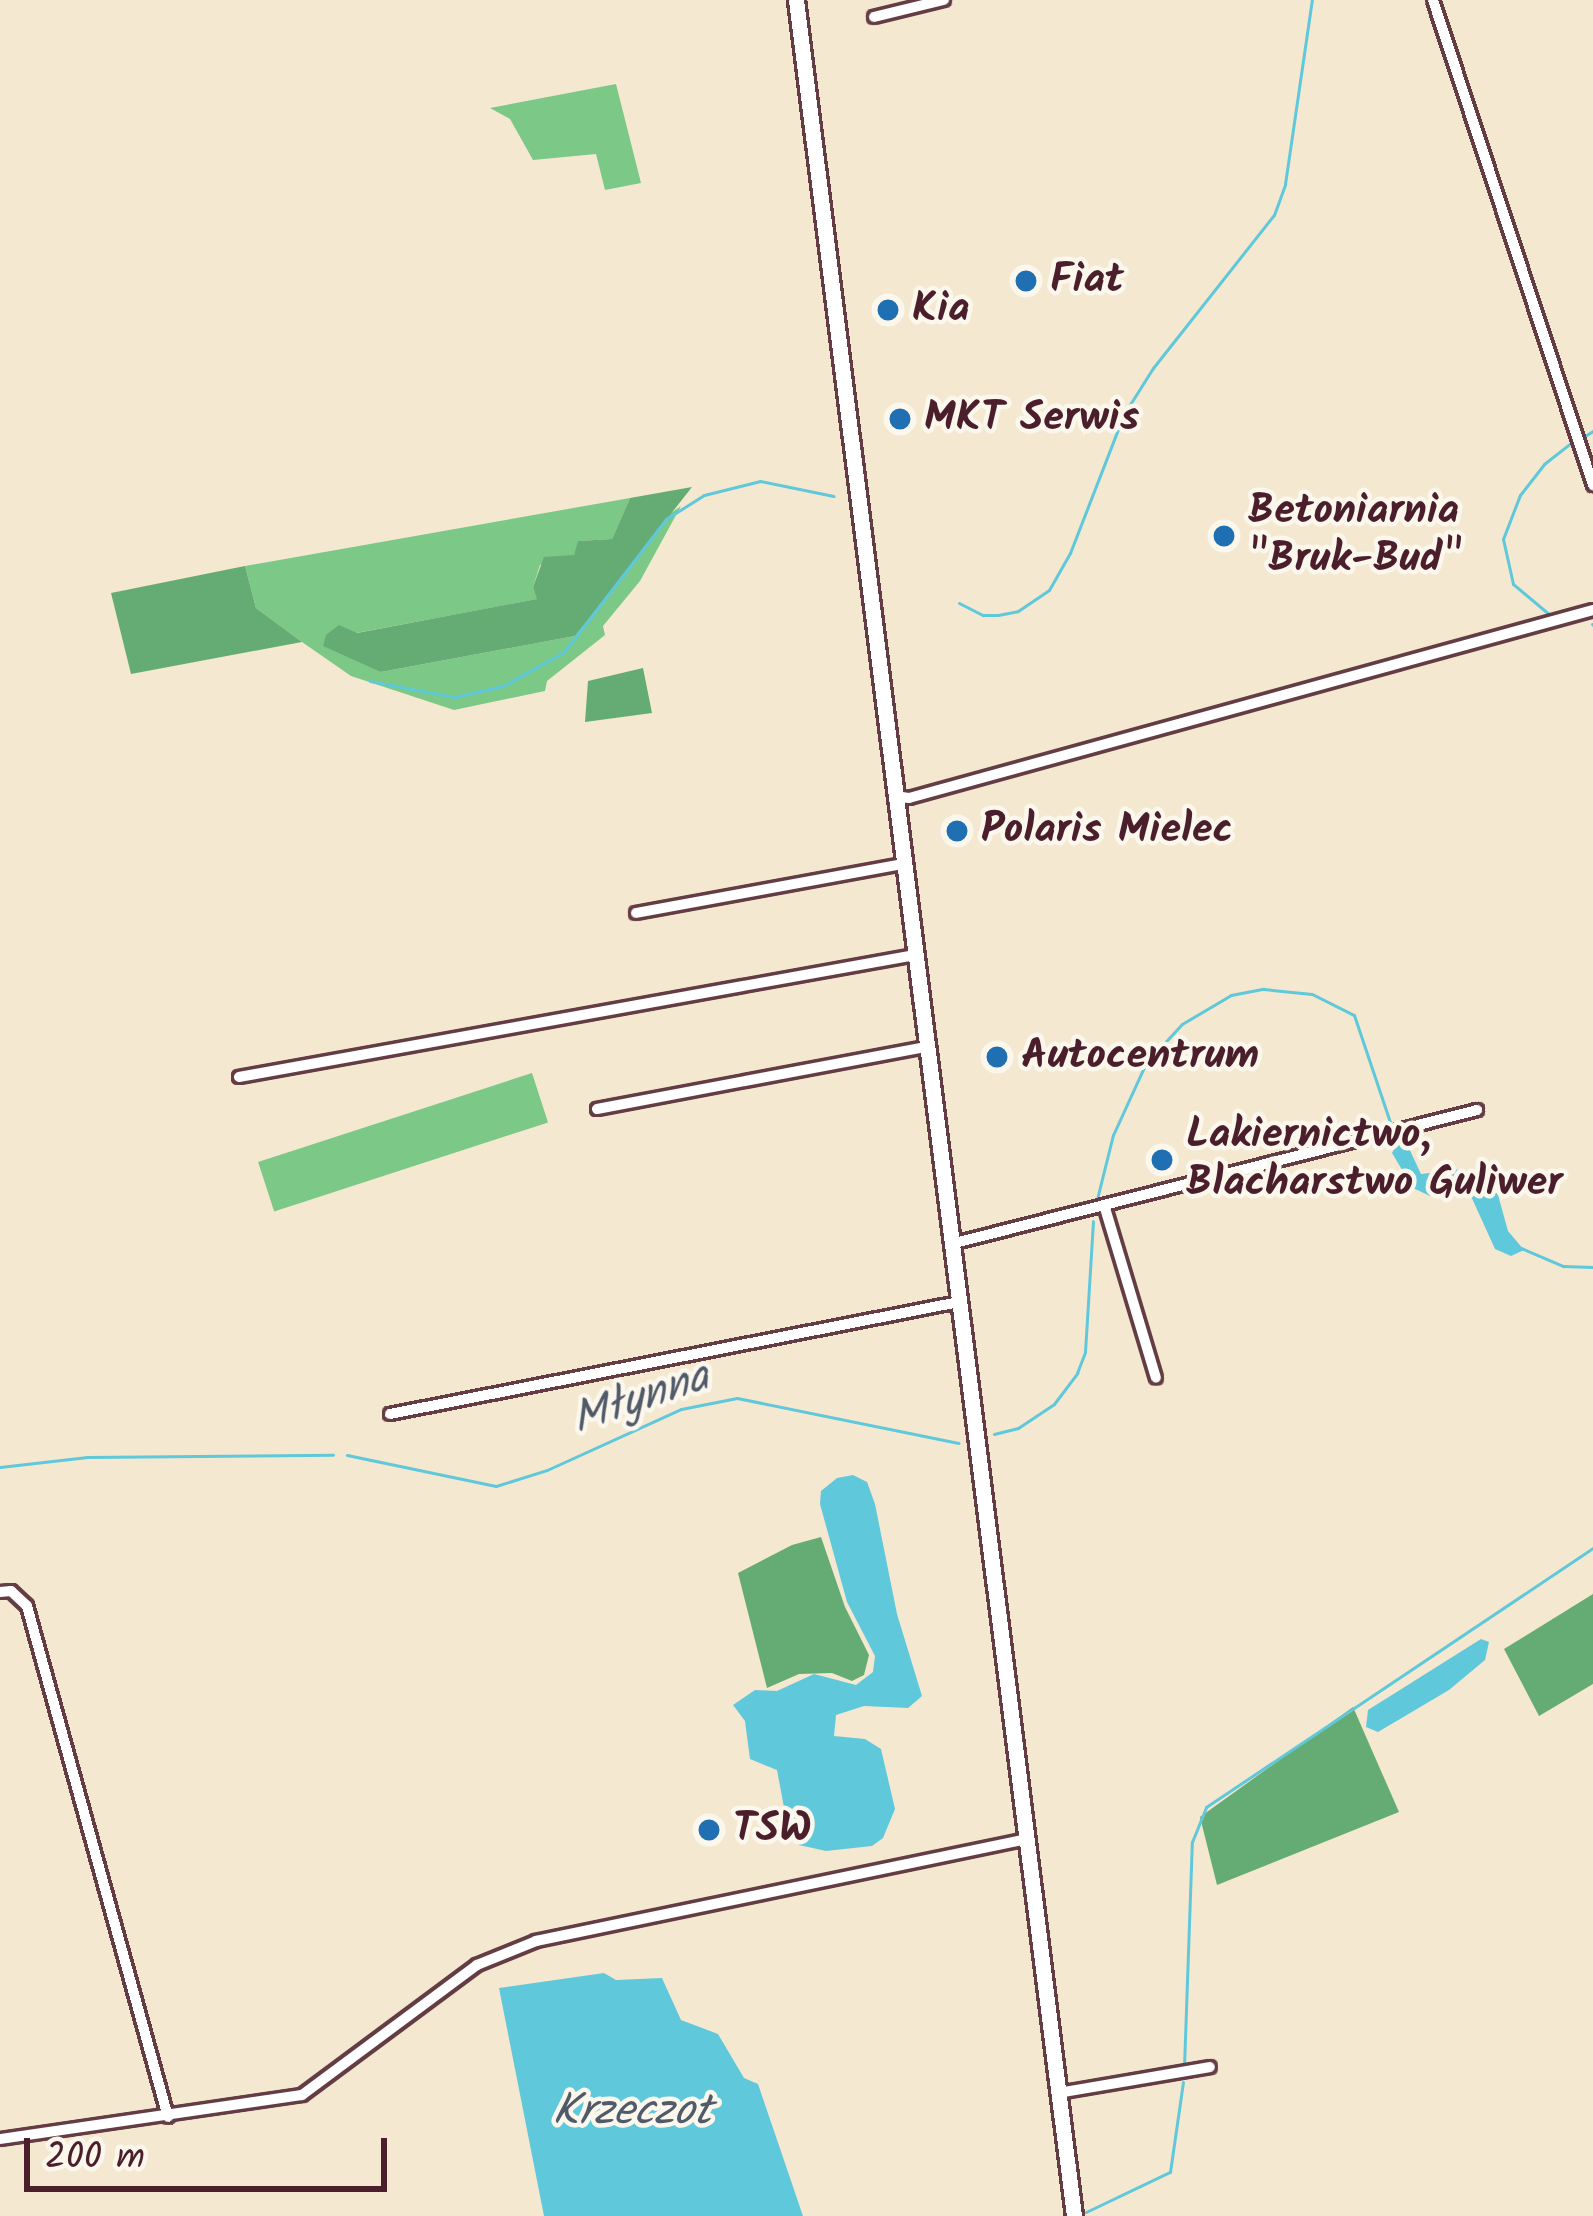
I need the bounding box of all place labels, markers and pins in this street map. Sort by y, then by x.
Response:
place label: Fiat [1050,256,1124,306]
marker: Fiat [1013,268,1039,294]
place label: Kia [912,285,970,335]
marker: Kia [875,297,901,323]
place label: MKT Serwis [924,394,1139,444]
marker: MKT Serwis [887,406,913,432]
place label: Betoniarnia "Bruk-Bud" [1248,487,1463,586]
marker: Betoniarnia "Bruk-Bud" [1211,523,1237,549]
place label: Polaris Mielec [981,806,1233,856]
marker: Polaris Mielec [944,818,970,844]
place label: Autocentrum [1021,1032,1259,1082]
marker: Autocentrum [984,1044,1010,1070]
place label: Lakiernictwo, Blacharstwo Guliwer [1186,1111,1562,1210]
marker: Lakiernictwo, Blacharstwo Guliwer [1149,1147,1175,1173]
place label: TSW [733,1805,812,1855]
marker: TSW [696,1817,722,1843]

